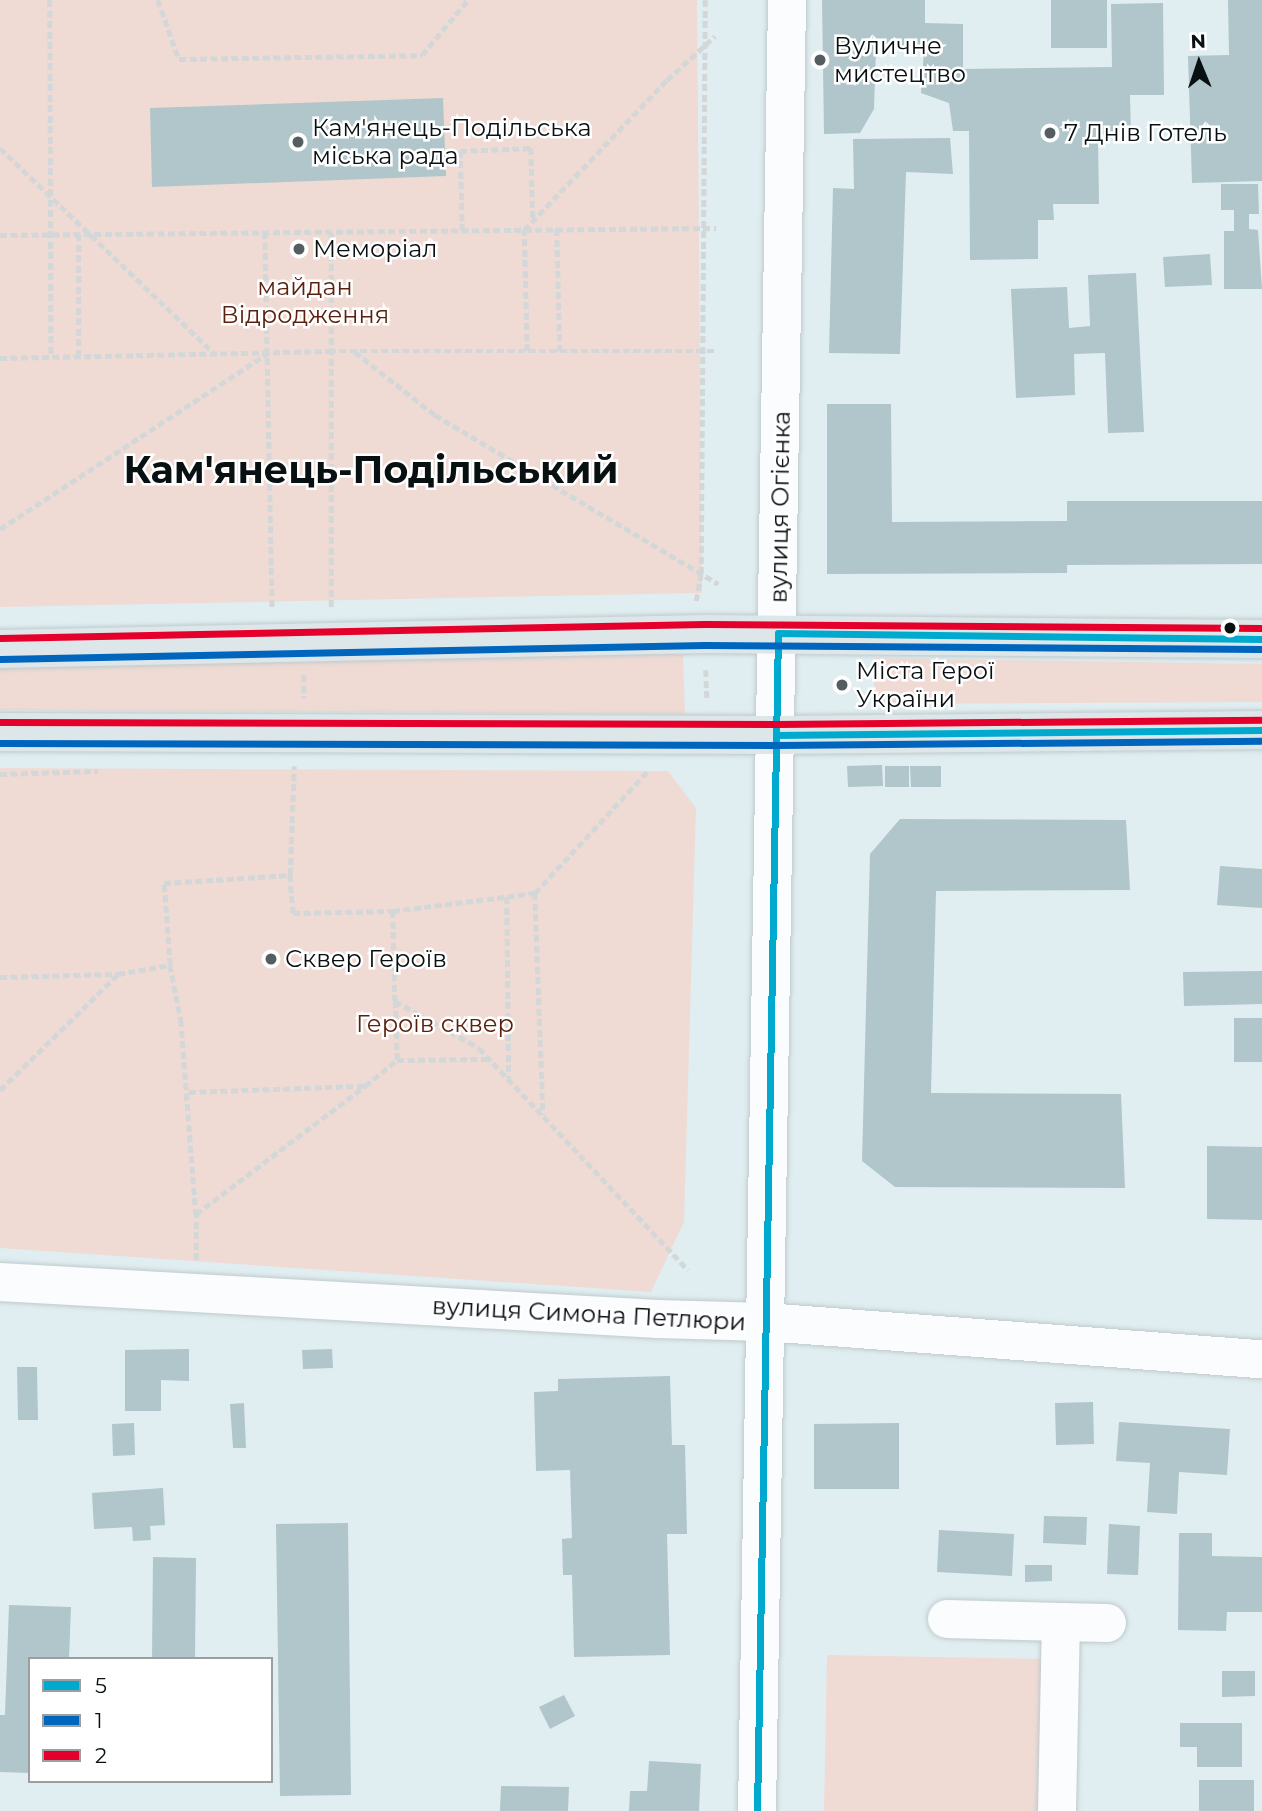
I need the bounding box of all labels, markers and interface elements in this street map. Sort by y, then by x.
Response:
north arrow [1164,28,1234,98]
text: N [1190,30,1206,53]
place label: Вуличне мистецтво [834,32,966,88]
marker: Вуличне мистецтво [812,52,828,68]
place label: Кам'янець-Подільська міська рада [312,114,592,170]
place label: 7 Днів Готель [1064,119,1227,147]
marker: 7 Днів Готель [1042,125,1058,141]
marker: Кам'янець-Подільська міська рада [290,134,306,150]
place label: Меморіал [313,235,437,263]
marker: Меморіал [291,241,307,257]
park label: майдан Відродження [221,273,389,329]
street label: вулиця Огієнка [764,411,796,603]
district label: Кам'янець-Подільський [124,447,618,493]
unlabelled marker [1223,621,1237,635]
place label: Міста Герої України [856,657,994,713]
marker: Міста Герої України [834,677,850,693]
place label: Сквер Героїв [285,945,447,973]
marker: Сквер Героїв [263,951,279,967]
park label: Героїв сквер [356,1010,514,1038]
street label: вулиця Симона Петлюри [431,1291,747,1337]
legend [28,1657,273,1783]
text: 5 [95,1673,107,1698]
text: 1 [95,1708,103,1733]
text: 2 [95,1743,107,1768]

